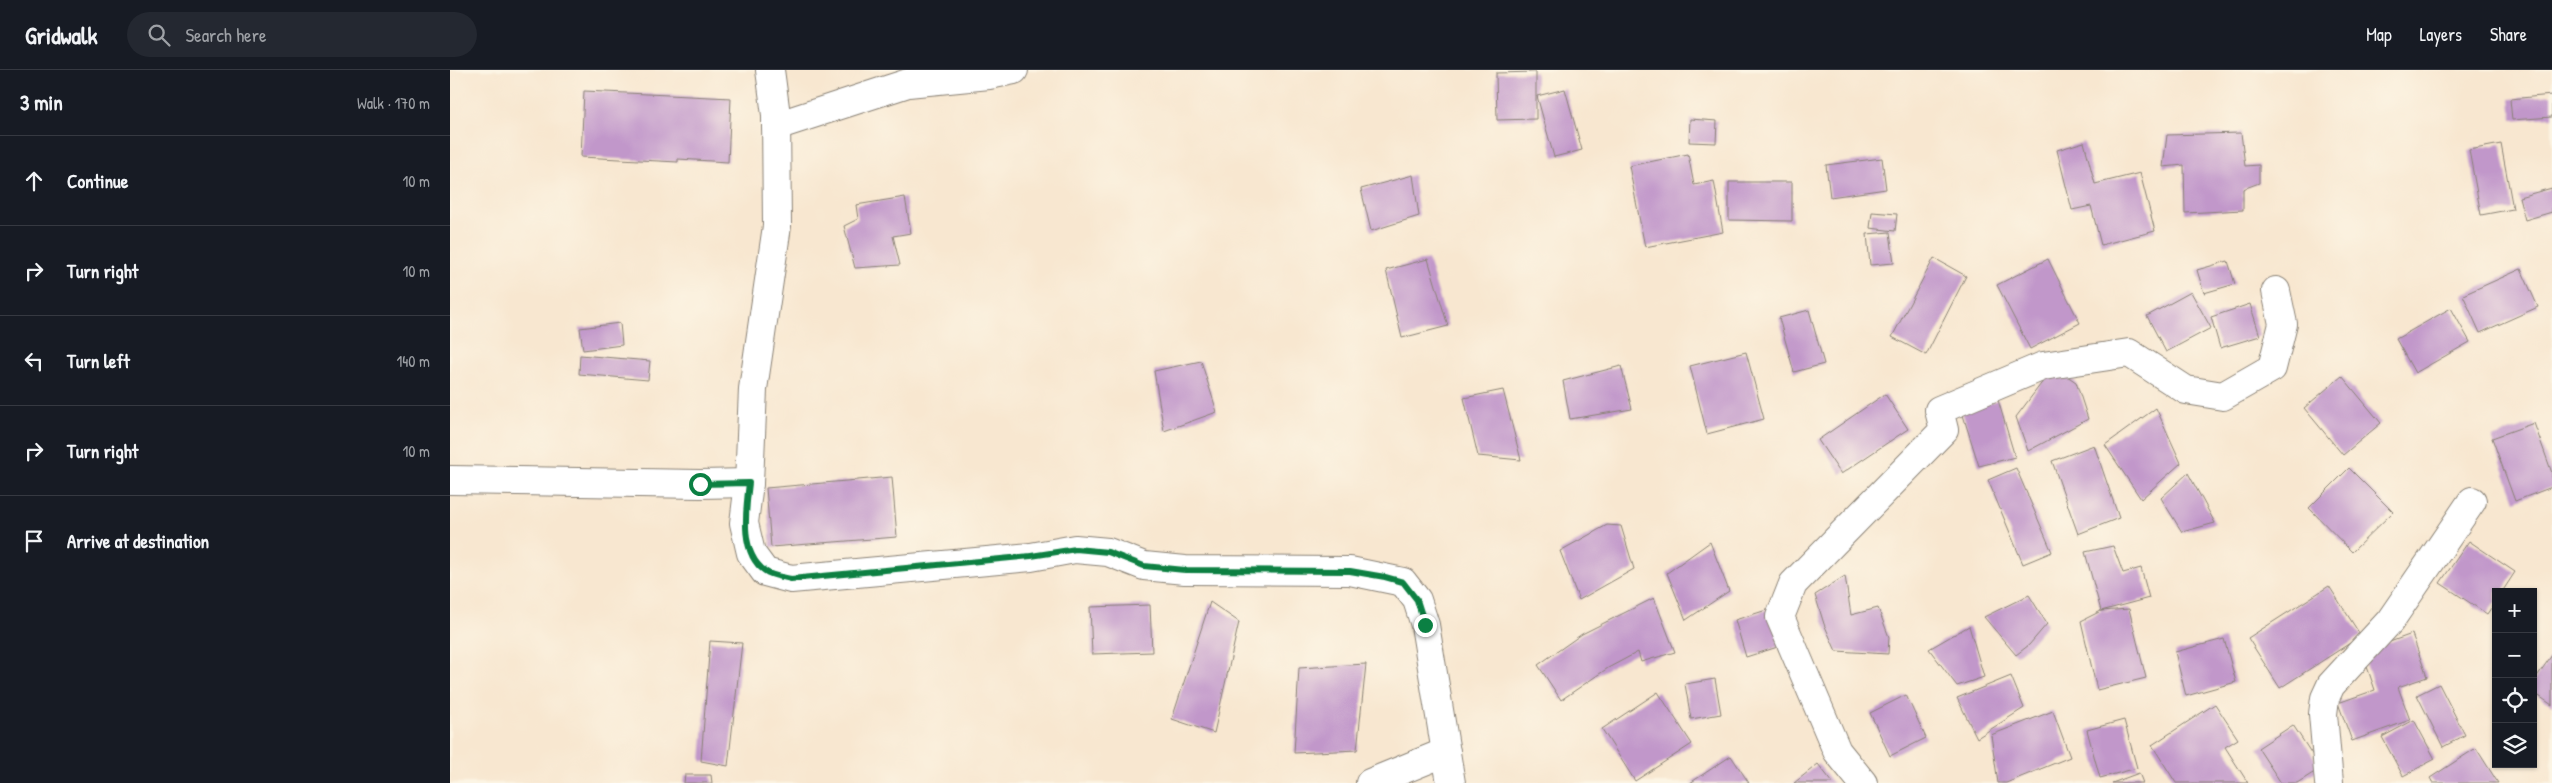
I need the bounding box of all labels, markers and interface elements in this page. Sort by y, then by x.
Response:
search box [127,12,477,57]
text: Gridwalk [25,19,97,51]
icon: search [145,21,173,49]
text: Search here [185,22,267,48]
text: Map [2366,22,2392,47]
text: Layers [2420,22,2462,47]
text: Share [2490,22,2527,47]
text: 3 min [20,88,63,117]
text: Walk · 170 m [357,92,430,114]
icon: ahead [20,167,48,195]
text: Continue [67,168,128,194]
text: 10 m [402,170,430,192]
icon: right [20,257,48,285]
text: Turn right [67,258,138,284]
text: 10 m [402,260,430,282]
icon: left [20,347,48,375]
text: Turn left [67,348,130,374]
text: 140 m [396,350,430,372]
icon: right [20,437,48,465]
text: Turn right [67,438,138,464]
text: 10 m [402,440,430,462]
route start [689,473,712,496]
icon: arrive [20,527,48,555]
text: Arrive at destination [67,528,209,554]
map controls [2492,588,2537,768]
button: + [2492,588,2537,633]
route end [1414,614,1437,637]
button: − [2492,633,2537,678]
button: locate [2492,678,2537,723]
button: layers [2492,723,2537,768]

